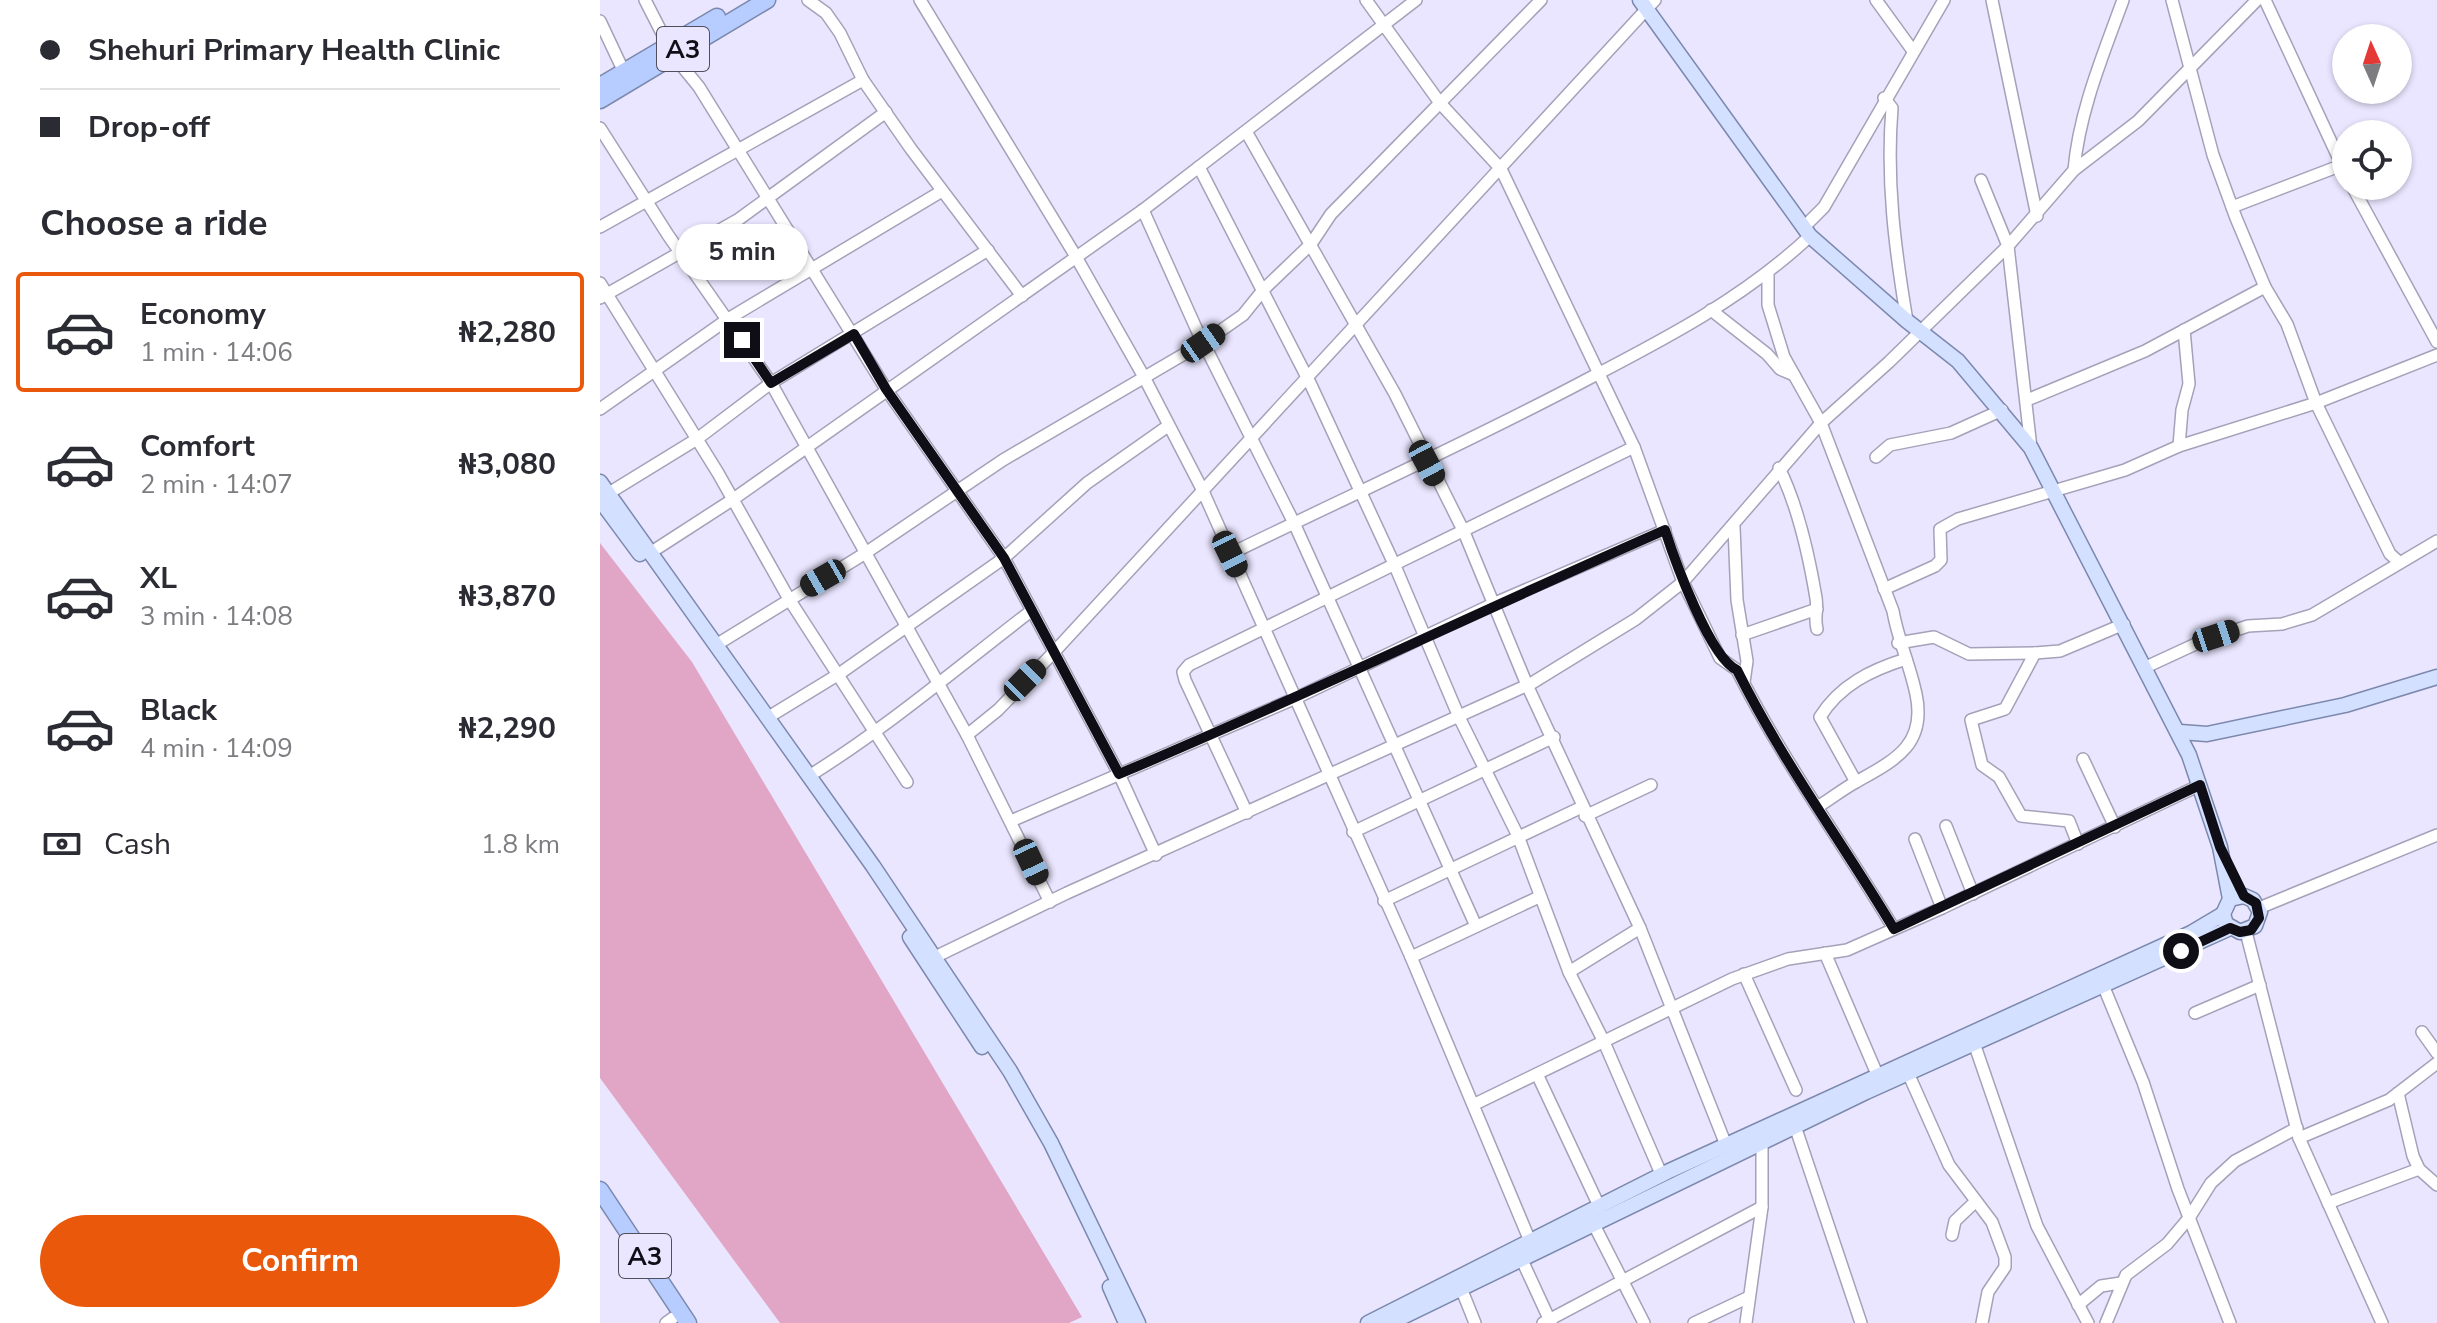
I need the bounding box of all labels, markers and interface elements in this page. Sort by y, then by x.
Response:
north arrow [2332,24,2412,104]
map controls [2332,24,2412,200]
road number: A3 [657,27,709,71]
text: Shehuri Primary Health Clinic [88,30,500,71]
text: Drop-off [88,107,210,148]
button: locate [2332,120,2412,200]
text: Choose a ride [40,199,268,248]
callout: 5 min [676,224,808,280]
text: 5 min [708,234,776,269]
text: Economy [140,294,266,335]
icon: car [44,296,116,368]
text: ₦2,280 [459,312,556,353]
car [1176,319,1230,367]
route end [724,322,760,358]
text: 1 min · 14:06 [140,335,293,370]
text: Comfort [140,426,255,467]
icon: car [44,428,116,500]
car [1405,436,1449,490]
text: ₦3,080 [459,444,556,485]
text: 2 min · 14:07 [140,467,293,502]
car [1209,527,1251,581]
car [796,556,850,600]
text: XL [140,558,177,599]
icon: car [44,560,116,632]
text: ₦3,870 [459,576,556,617]
text: 3 min · 14:08 [140,599,293,634]
car [2189,617,2243,655]
car [1000,655,1050,705]
text: Black [140,690,217,731]
icon: car [44,692,116,764]
text: ₦2,290 [459,708,556,749]
text: 4 min · 14:09 [140,731,293,766]
icon: cash [40,822,84,866]
text: Cash [104,824,171,865]
text: 1.8 km [481,827,560,862]
car [1010,835,1052,889]
route start [2163,933,2199,969]
button: Confirm [40,1215,560,1307]
road number: A3 [619,1234,671,1278]

